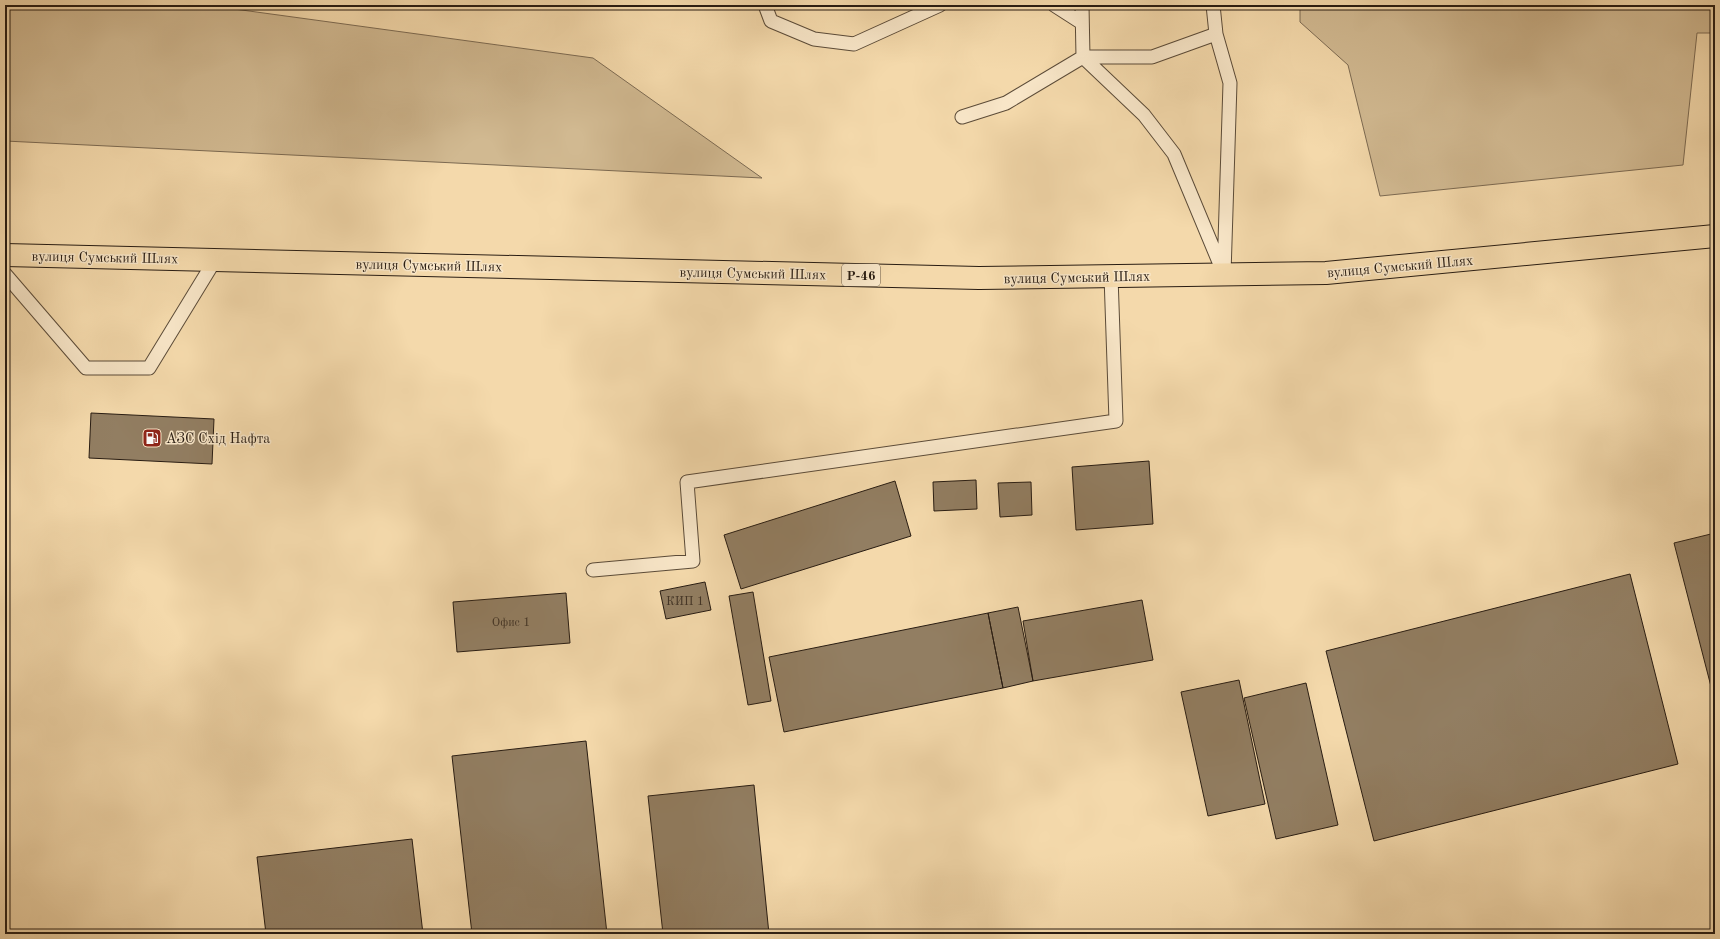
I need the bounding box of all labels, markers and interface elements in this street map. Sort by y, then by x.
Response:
street label: вулиця Сумський Шлях [32,250,178,266]
street label: вулиця Сумський Шлях [1326,254,1474,280]
street label: вулиця Сумський Шлях [356,258,502,274]
road number: Р-46 [842,264,880,286]
street label: вулиця Сумський Шлях [680,266,826,282]
street label: вулиця Сумський Шлях [1004,270,1150,286]
fuel station icon: АЗС Схід Нафта [141,427,163,449]
place label: АЗС Схід Нафта [166,432,270,447]
house number: КИП 1 [666,596,704,608]
house number: Офис 1 [492,617,530,629]

